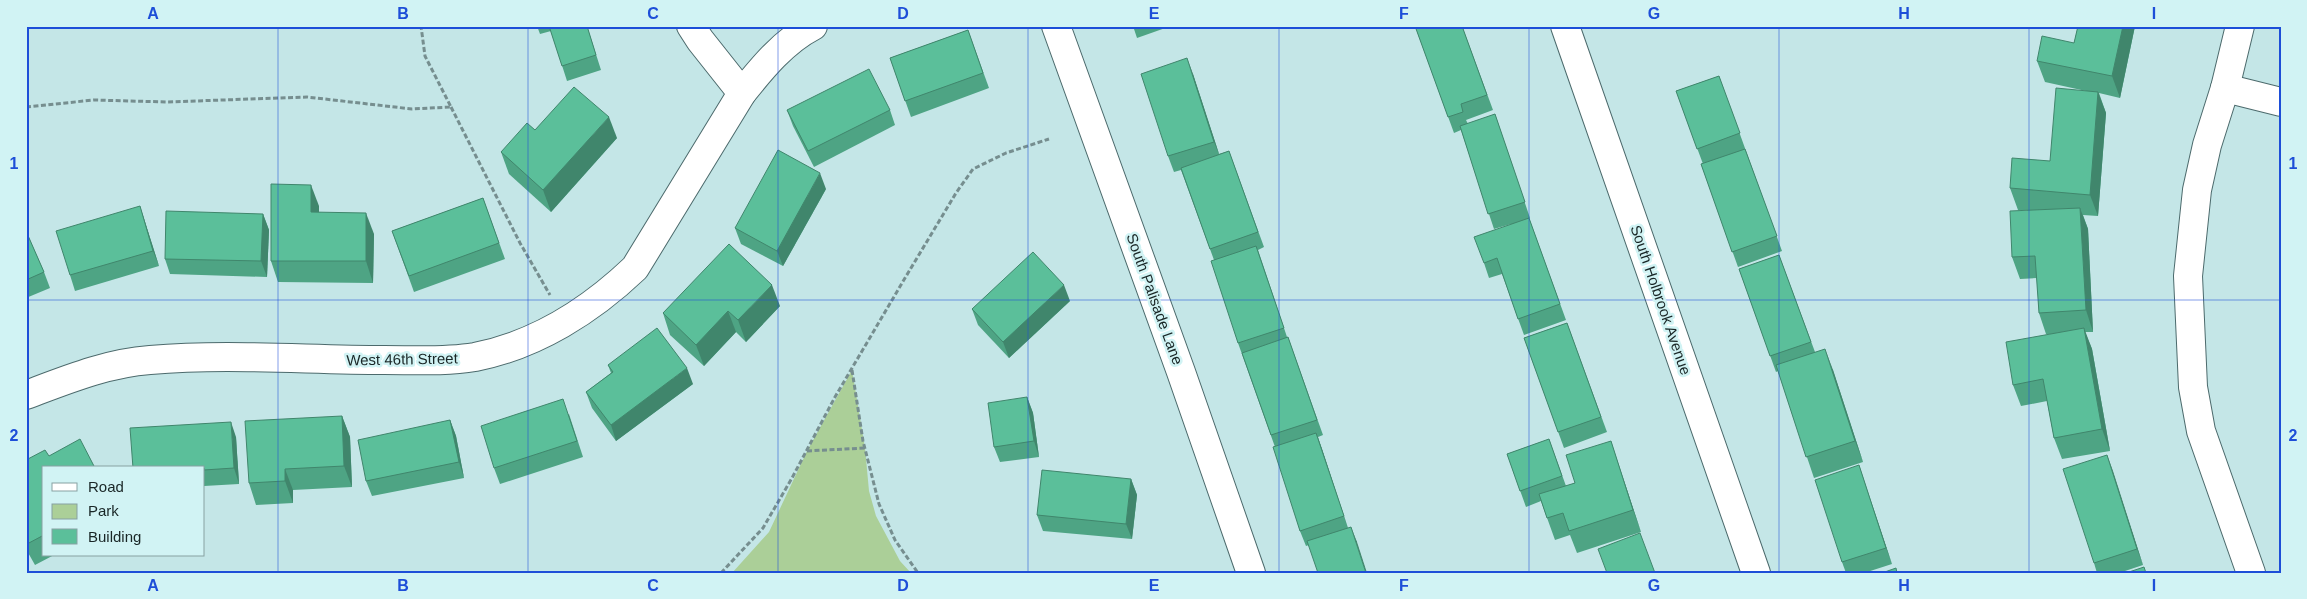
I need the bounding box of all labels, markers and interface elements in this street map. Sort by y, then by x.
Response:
text: A [147,5,159,22]
text: B [397,5,409,22]
text: C [647,5,659,22]
text: D [897,5,909,22]
text: E [1149,5,1160,22]
text: F [1399,5,1409,22]
text: G [1648,5,1660,22]
text: H [1898,5,1910,22]
text: I [2152,5,2156,22]
text: 1 [10,155,19,172]
text: 1 [2289,155,2298,172]
street label: South Holbrook Avenue [1627,223,1695,377]
street label: South Palisade Lane [1123,231,1187,367]
street label: West 46th Street [346,350,459,368]
text: 2 [10,427,19,444]
text: 2 [2289,427,2298,444]
legend [42,466,205,556]
text: Road [88,478,124,495]
text: Park [88,502,119,519]
text: Building [88,528,141,545]
text: A [147,577,159,594]
text: B [397,577,409,594]
text: C [647,577,659,594]
text: D [897,577,909,594]
text: E [1149,577,1160,594]
text: F [1399,577,1409,594]
text: G [1648,577,1660,594]
text: H [1898,577,1910,594]
text: I [2152,577,2156,594]

